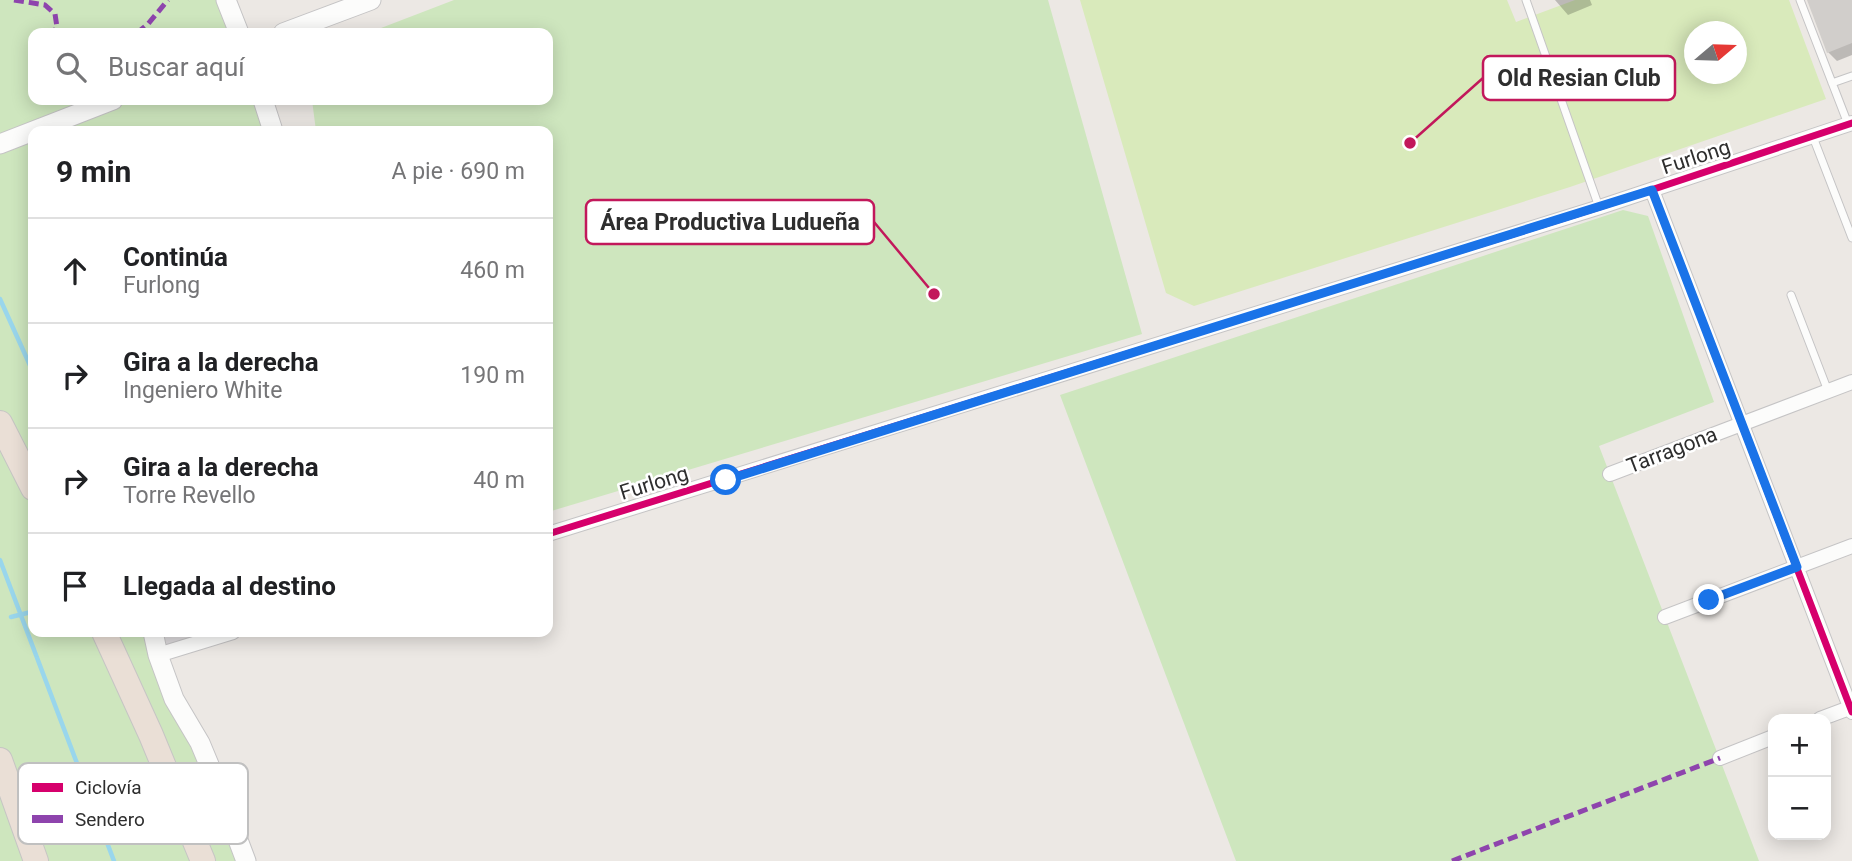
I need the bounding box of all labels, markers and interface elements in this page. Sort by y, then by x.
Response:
north arrow [1684,21,1747,84]
search box [28,28,553,105]
icon: search [52,48,90,86]
text: Buscar aquí [108,52,245,82]
callout: Old Resian Club [1483,56,1675,100]
text: Old Resian Club [1497,65,1661,92]
street label: Furlong [1659,135,1733,179]
text: 9 min [56,154,131,189]
text: A pie · 690 m [392,158,525,185]
callout: Área Productiva Ludueña [586,200,874,244]
text: Área Productiva Ludueña [600,208,860,236]
text: Continúa [123,242,228,272]
icon: ahead [56,252,94,290]
text: 460 m [460,257,525,284]
text: Furlong [123,272,200,299]
text: Gira a la derecha [123,347,319,377]
icon: right [56,357,94,395]
text: 190 m [460,362,525,389]
text: Ingeniero White [123,377,282,404]
street label: Tarragona [1623,422,1721,478]
text: Gira a la derecha [123,452,319,482]
street label: Furlong [617,461,691,505]
icon: right [56,462,94,500]
route start [710,464,741,495]
text: 40 m [473,467,525,494]
text: Torre Revello [123,482,256,509]
icon: arrive [56,567,94,605]
text: Llegada al destino [123,571,336,601]
route end [1693,584,1724,615]
map controls [1768,714,1831,840]
button: + [1768,714,1831,777]
legend [18,763,248,844]
text: Ciclovía [75,776,142,799]
button: − [1768,777,1831,840]
text: Sendero [75,808,145,831]

